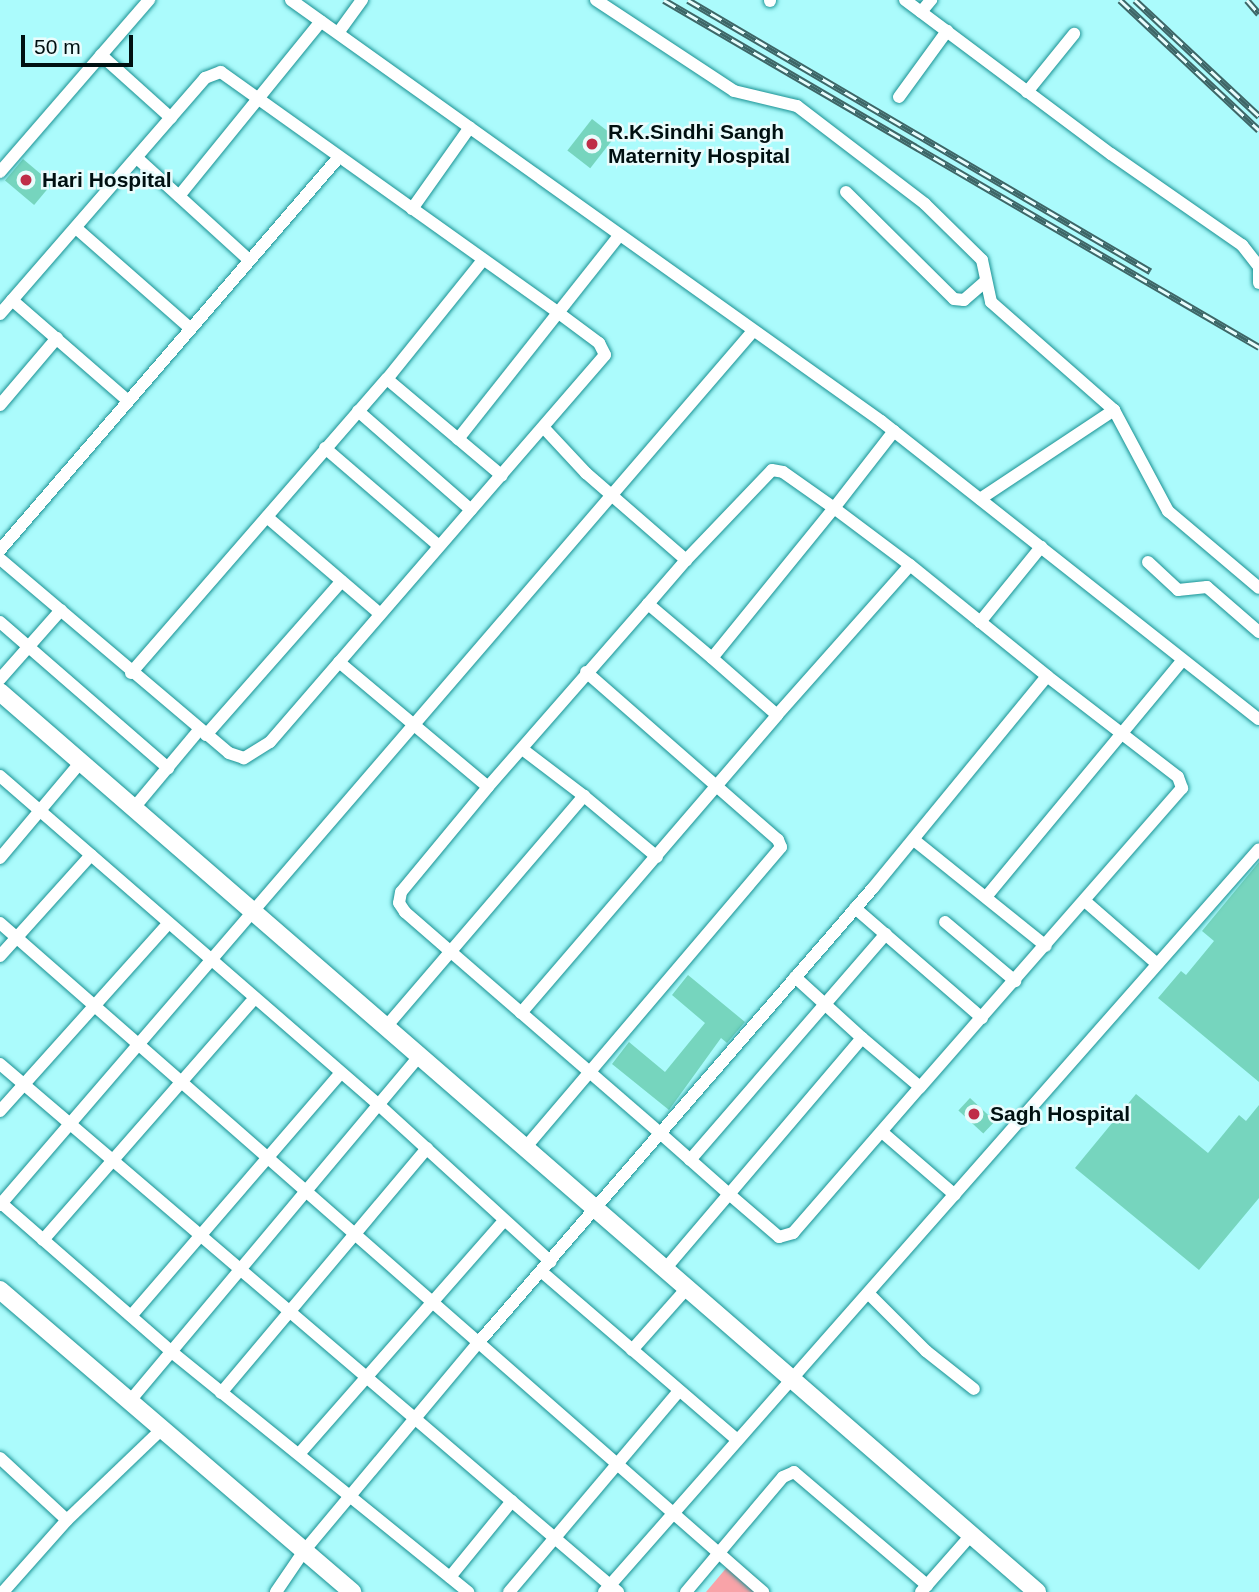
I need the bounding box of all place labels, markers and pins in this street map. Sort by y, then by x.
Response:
place label: R.K.Sindhi Sangh Maternity Hospital [608,119,790,169]
marker: R.K.Sindhi Sangh Maternity Hospital [582,134,602,154]
place label: Hari Hospital [42,167,172,193]
marker: Hari Hospital [16,170,36,190]
place label: Sagh Hospital [990,1101,1130,1127]
marker: Sagh Hospital [964,1104,984,1124]

